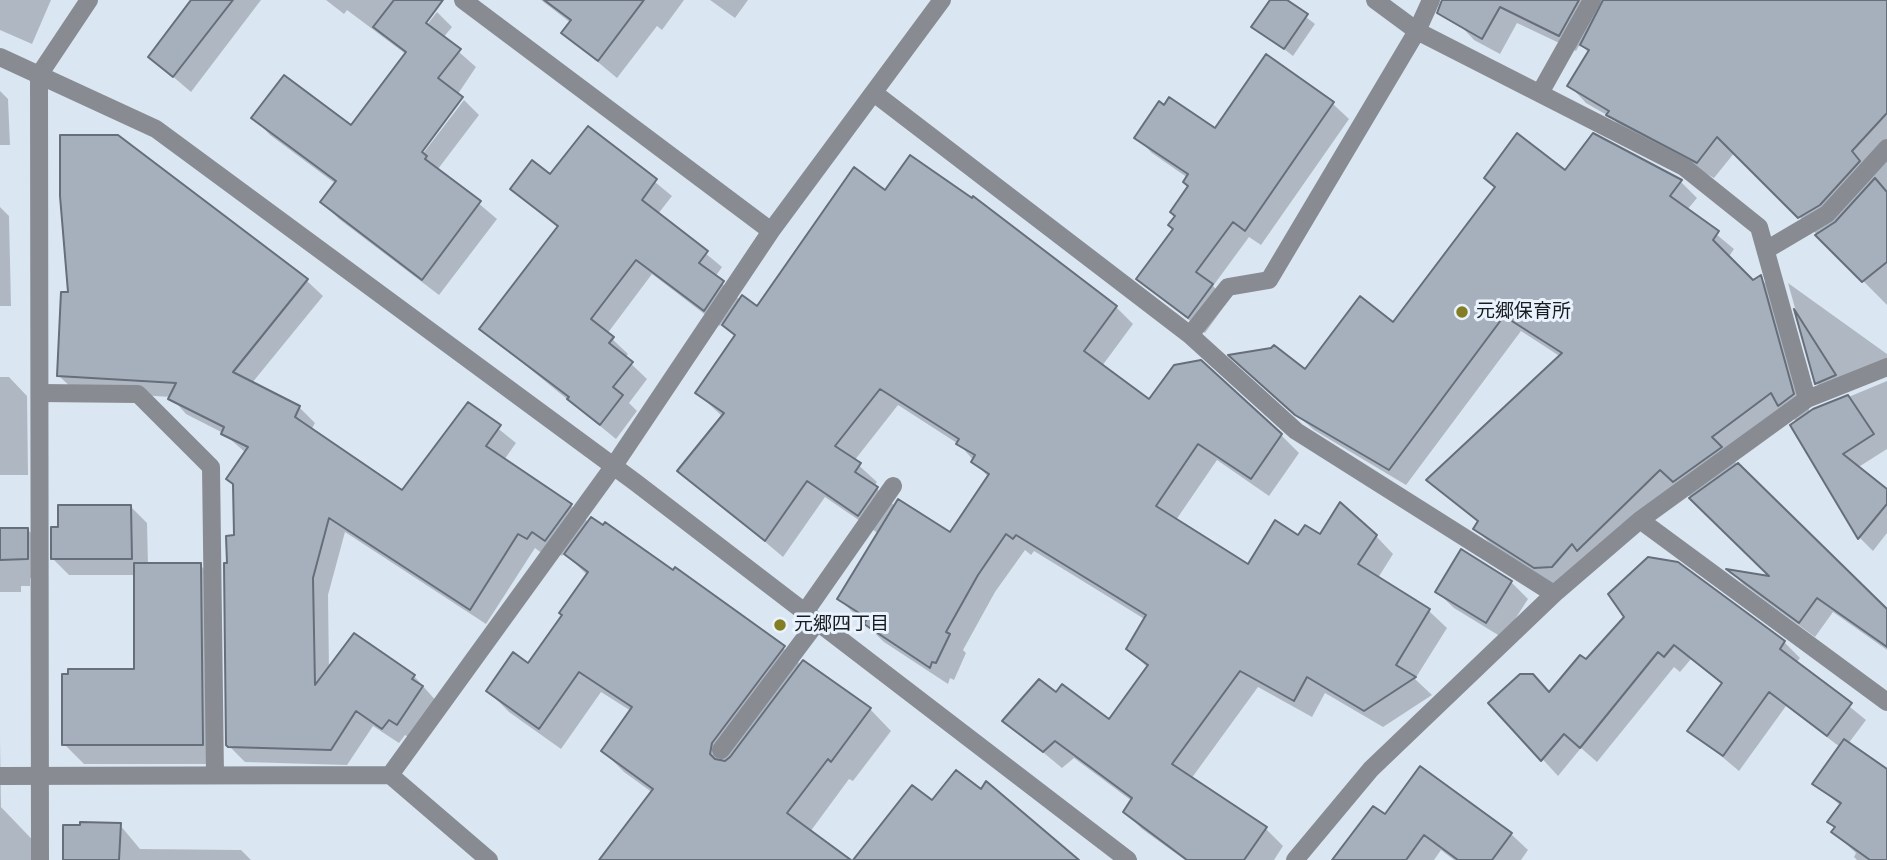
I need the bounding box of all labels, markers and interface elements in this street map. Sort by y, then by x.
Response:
place label: 元郷保育所 [1476,301,1571,323]
marker: 元郷保育所 [1454,304,1470,320]
place label: 元郷四丁目 [794,614,889,636]
marker: 元郷四丁目 [772,617,788,633]

